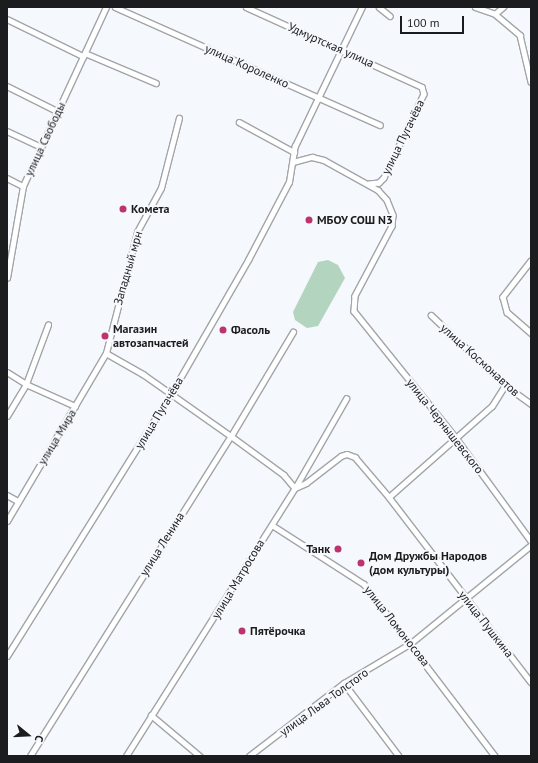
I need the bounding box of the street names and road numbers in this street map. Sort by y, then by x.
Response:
street label: Удмуртская улица [286,20,376,70]
street label: улица Короленко [203,41,291,91]
street label: улица Пугачёва [379,97,427,177]
street label: улица Свободы [22,100,68,178]
street label: Западный мрн [111,229,145,307]
street label: улица Космонавтов [437,321,523,399]
street label: улица Пугачёва [132,374,186,452]
street label: улица Чернышевского [403,375,487,477]
street label: улица Мира [35,407,79,467]
street label: улица Ленина [137,509,187,579]
street label: улица Матросова [209,537,267,621]
street label: улица Ломоносова [361,583,433,669]
street label: улица Пушкина [455,588,517,660]
street label: улица Льва Толстого [277,665,371,739]

